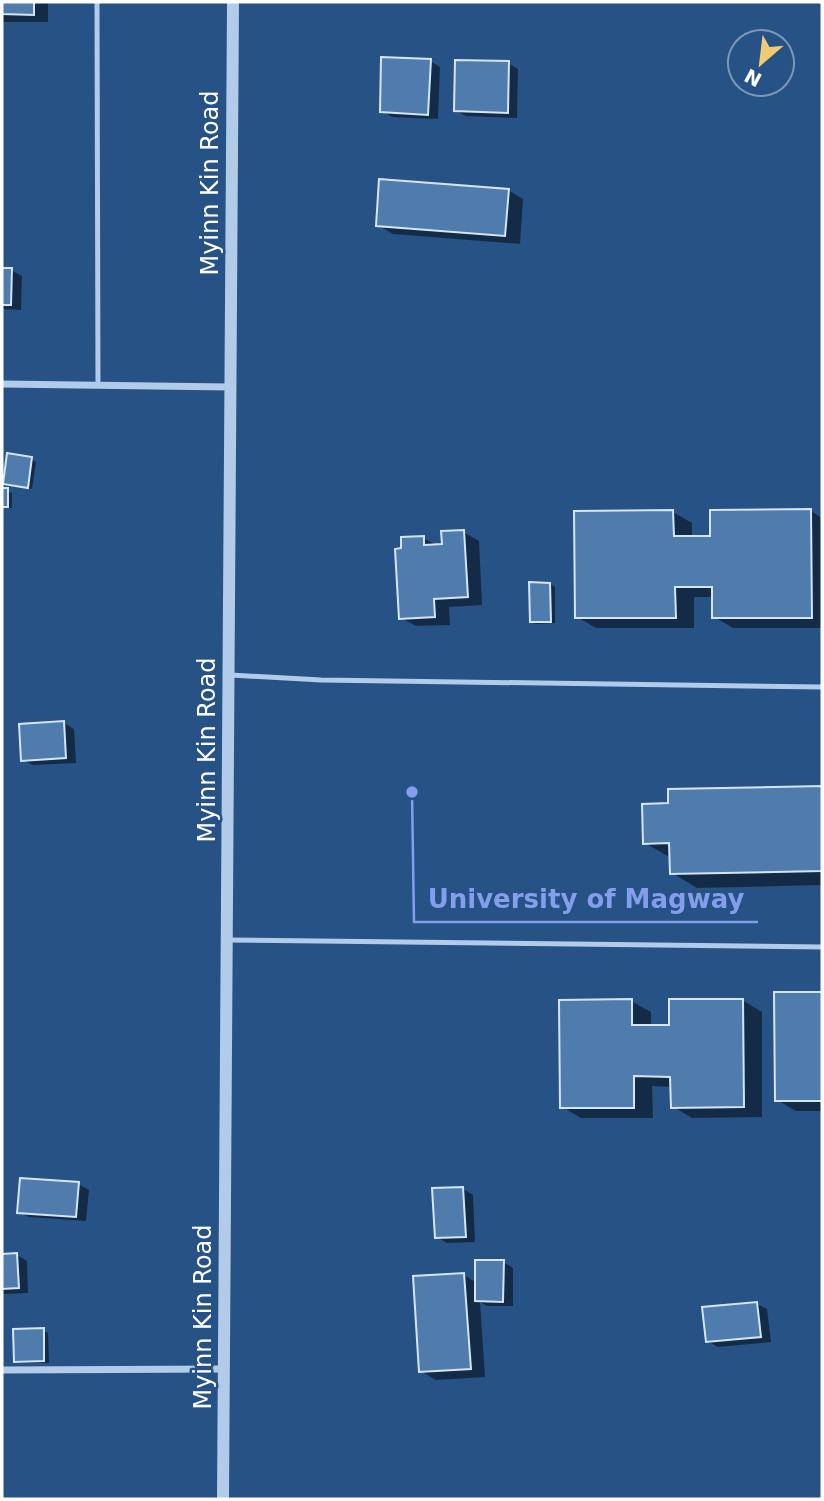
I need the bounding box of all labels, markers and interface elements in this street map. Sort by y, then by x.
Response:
north arrow [726,28,796,98]
text: N [741,65,765,91]
street label: Myinn Kin Road [196,90,224,276]
street label: Myinn Kin Road [193,657,221,843]
callout: University of Magway [414,875,758,922]
text: University of Magway [428,884,744,914]
street label: Myinn Kin Road [189,1224,217,1410]

